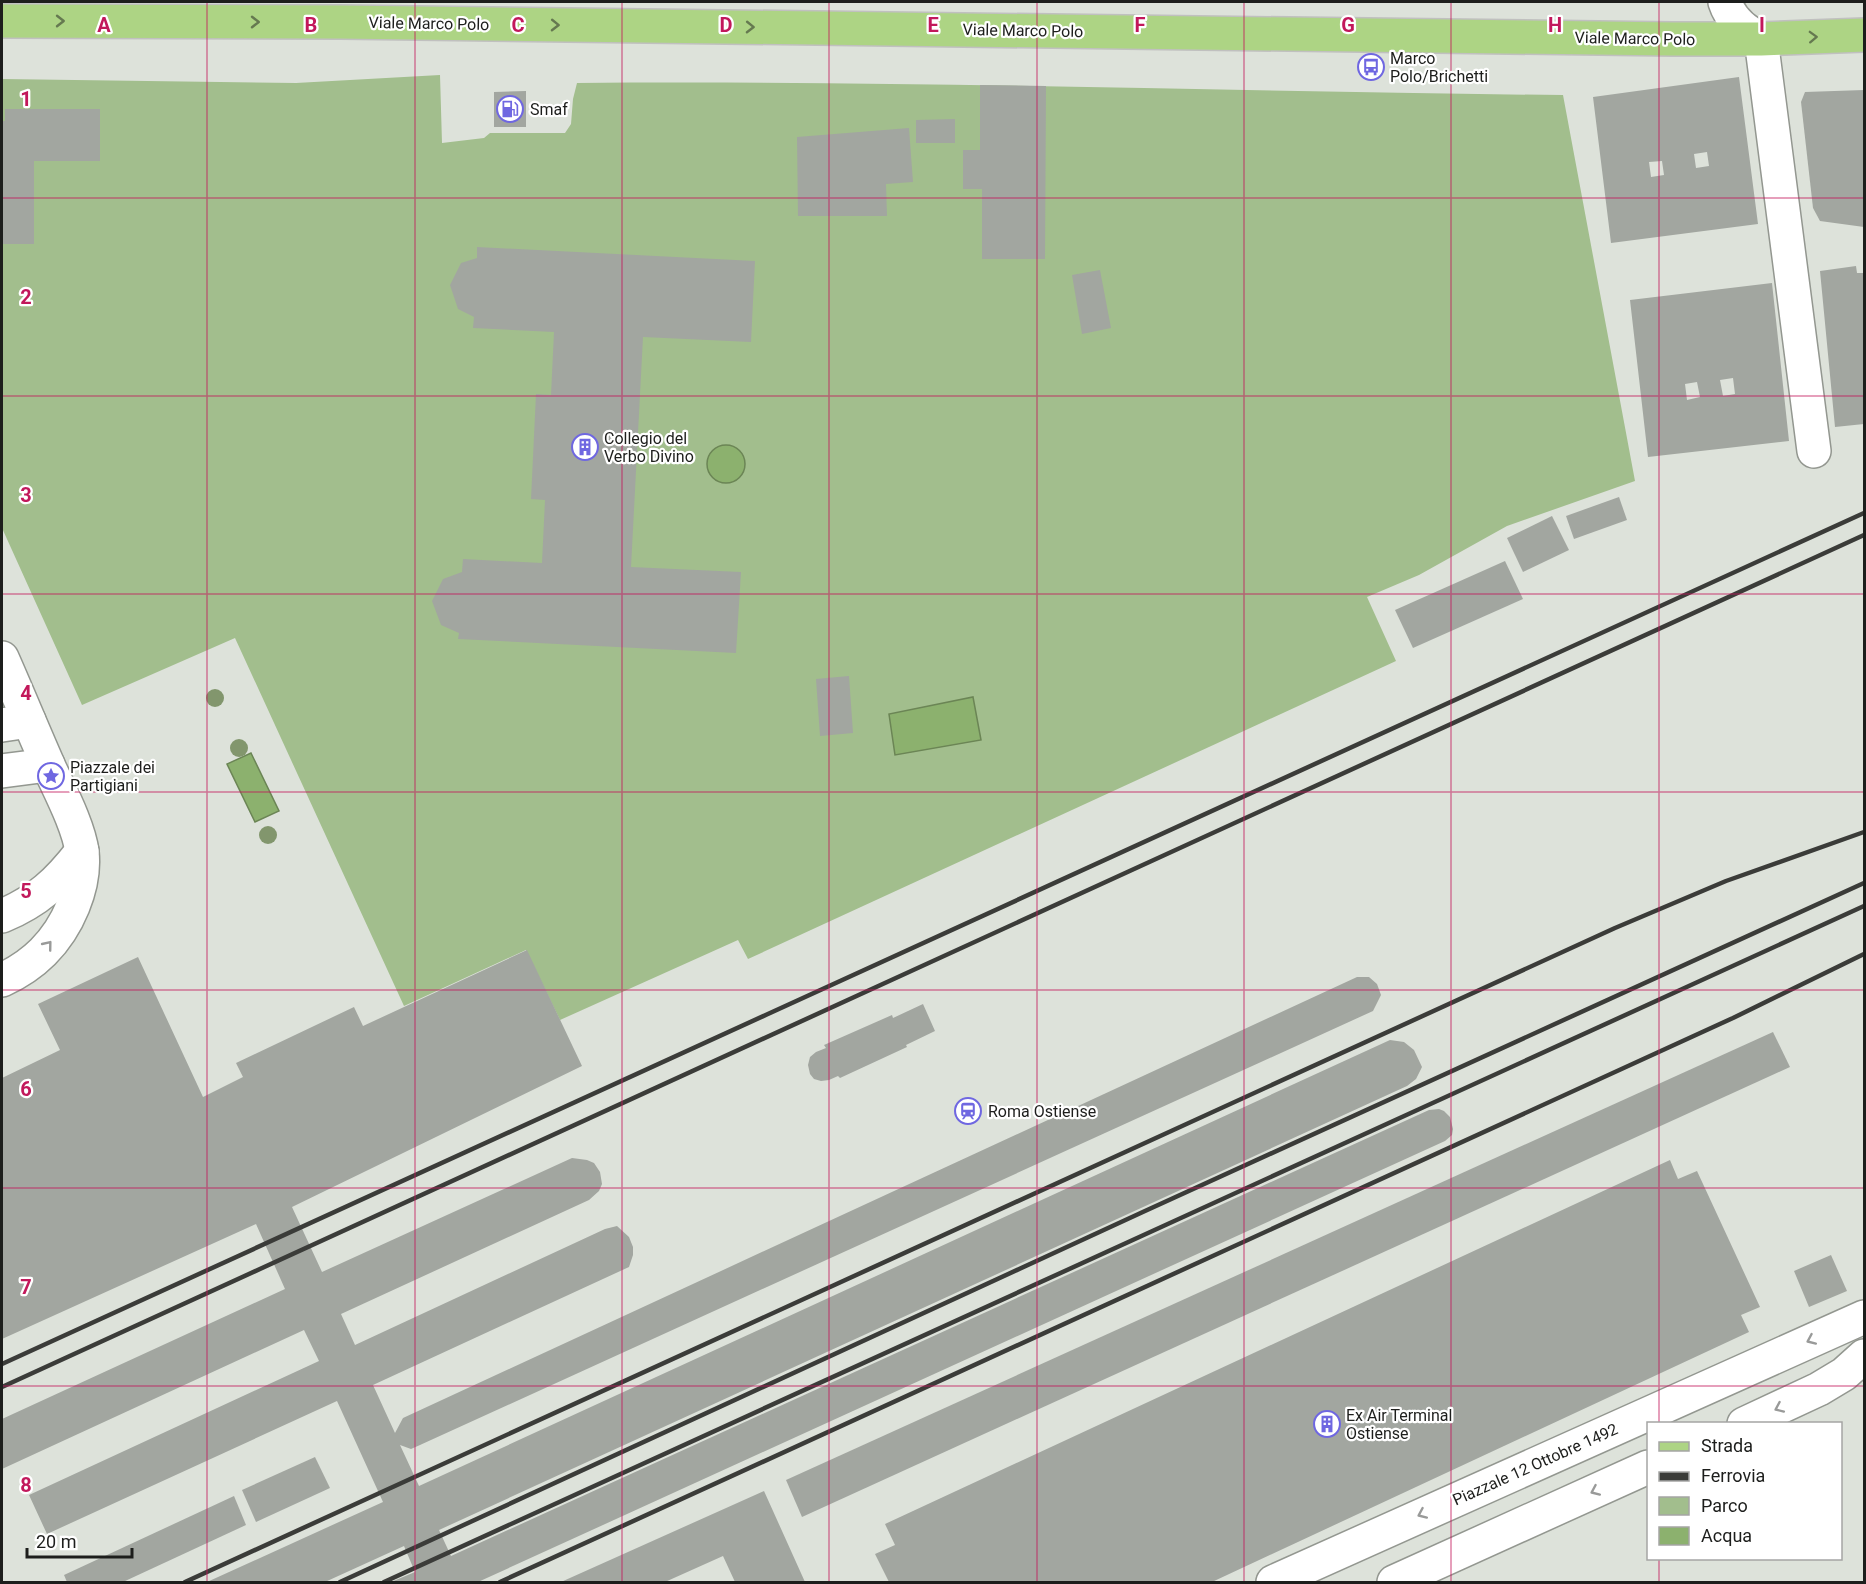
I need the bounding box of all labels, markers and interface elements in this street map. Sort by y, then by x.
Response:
text: A [97,13,111,37]
text: B [305,13,317,37]
street label: Viale Marco Polo [368,13,489,34]
text: C [511,13,525,37]
text: D [720,13,733,37]
text: E [927,13,939,37]
text: F [1135,13,1146,37]
text: G [1341,13,1355,37]
text: H [1548,13,1562,37]
text: I [1759,13,1765,37]
one-way arrow [55,15,64,27]
one-way arrow [250,16,259,28]
one-way arrow [550,19,559,31]
street label: Viale Marco Polo [962,20,1083,41]
one-way arrow [745,21,754,33]
street label: Viale Marco Polo [1574,28,1695,49]
one-way arrow [1808,31,1817,44]
place label: Marco Polo/Brichetti [1390,49,1488,86]
bus stop icon: Marco Polo/Brichetti [1356,52,1386,82]
text: 1 [20,87,32,111]
fuel station icon: Smaf [495,94,525,124]
place label: Smaf [530,100,568,119]
text: 2 [20,285,32,309]
place label: Collegio del Verbo Divino [604,429,694,466]
building icon: Collegio del Verbo Divino [570,432,600,462]
text: 3 [20,483,32,507]
text: 4 [20,681,32,705]
place label: Piazzale dei Partigiani [70,758,155,795]
place icon: Piazzale dei Partigiani [36,761,66,791]
text: 5 [20,879,32,903]
one-way arrow [40,941,51,952]
text: 6 [20,1077,32,1101]
station icon: Roma Ostiense [953,1096,983,1126]
place label: Roma Ostiense [988,1102,1096,1121]
text: 7 [20,1275,32,1299]
one-way arrow [1806,1333,1817,1345]
one-way arrow [1775,1400,1786,1412]
place label: Ex Air Terminal Ostiense [1346,1406,1452,1443]
building icon: Ex Air Terminal Ostiense [1312,1409,1342,1439]
street label: Piazzale 12 Ottobre 1492 [1450,1419,1621,1509]
legend [1647,1422,1842,1560]
text: Strada [1701,1435,1753,1456]
text: Ferrovia [1701,1465,1765,1486]
text: 8 [20,1473,32,1497]
one-way arrow [1591,1484,1602,1496]
text: Parco [1701,1495,1748,1516]
one-way arrow [1418,1507,1429,1519]
scale bar [27,1521,132,1559]
text: Acqua [1701,1525,1752,1546]
text: 20 m [36,1531,76,1552]

